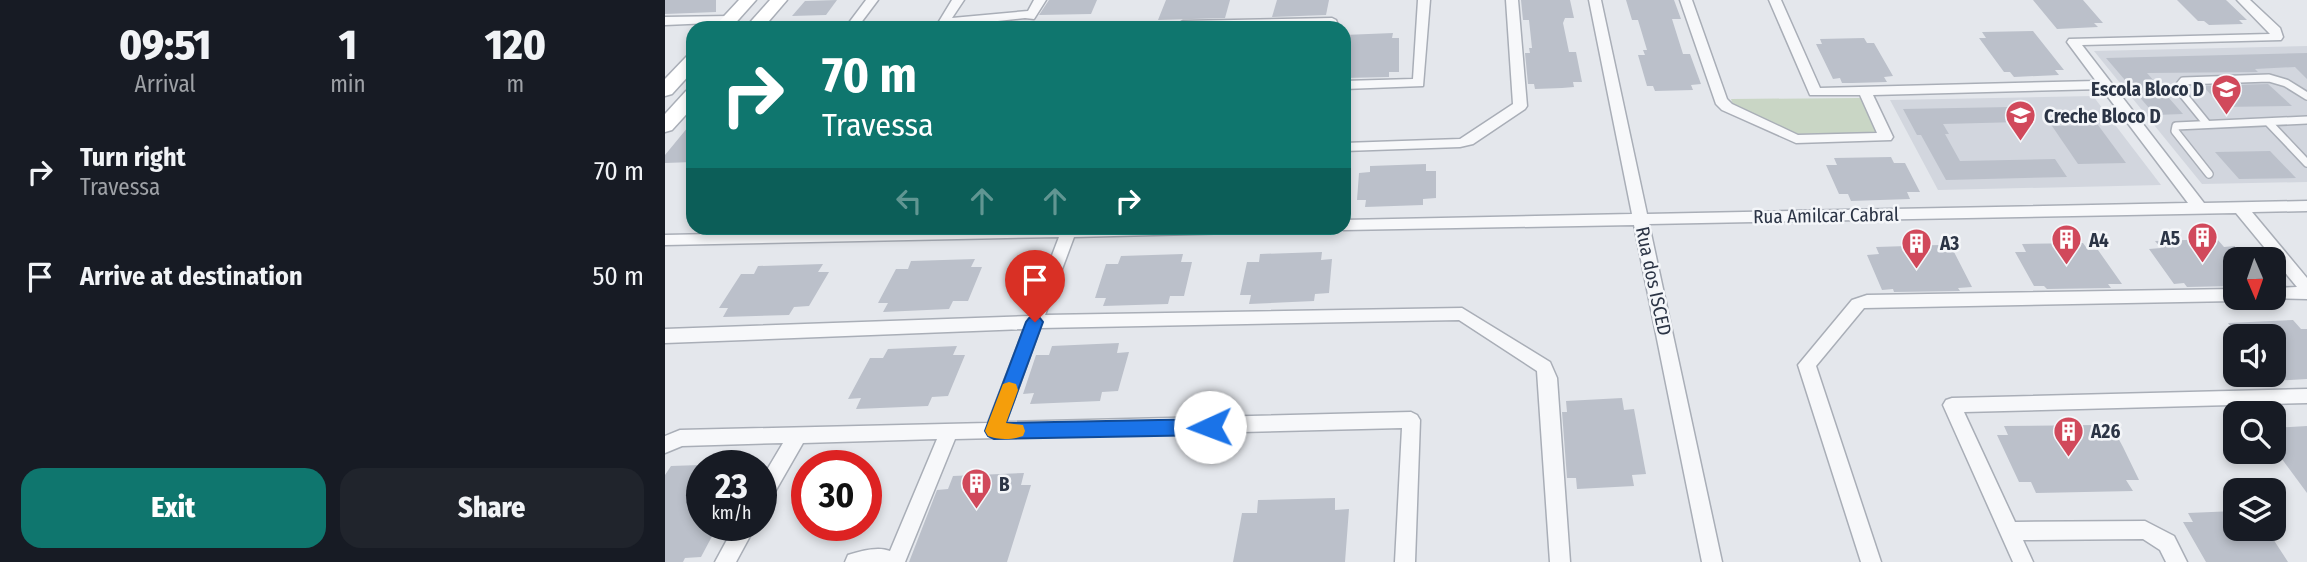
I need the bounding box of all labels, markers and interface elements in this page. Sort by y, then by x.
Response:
text: 09:51 [119,20,211,70]
text: 1 [339,20,357,70]
text: 120 [485,20,546,70]
text: 70 m [822,46,917,105]
icon: right [707,49,798,140]
text: Arrival [135,70,196,98]
text: min [330,70,366,98]
text: m [507,70,524,98]
school or university icon: Escola Bloco D [2210,72,2244,116]
place label: Escola Bloco D [2091,78,2204,101]
school or university icon: Creche Bloco D [2004,99,2038,143]
place label: Creche Bloco D [2044,105,2161,128]
text: Travessa [822,106,934,144]
text: Turn right [80,142,186,173]
icon: right [21,153,59,191]
text: 70 m [594,156,644,187]
text: Travessa [80,173,160,201]
icon: left [890,182,928,220]
icon: ahead [963,182,1001,220]
icon: ahead [1036,182,1074,220]
icon: right [1109,182,1147,220]
street label: Rua Amilcar Cabral [1753,203,1899,228]
building icon: A5 [2186,221,2220,265]
building icon: A4 [2049,223,2083,267]
street label: Rua dos ISCED [1631,225,1676,338]
building icon: A3 [1900,226,1934,270]
place label: A5 [2159,227,2180,250]
place label: A4 [2088,229,2109,252]
place label: A3 [1939,232,1959,255]
north arrow [2223,247,2285,310]
map controls [2223,247,2286,541]
pin [1005,250,1065,322]
icon: arrive [21,258,59,296]
text: Arrive at destination [80,261,303,292]
text: 50 m [592,261,644,292]
icon: arrive [1016,261,1054,299]
button: sound [2223,324,2286,387]
position arrow [1173,390,1247,464]
button: search [2223,401,2286,464]
building icon: A26 [2051,414,2085,458]
place label: A26 [2090,420,2120,443]
speed limit sign: 30 [791,450,882,541]
text: 23 [715,465,748,507]
building icon: B [959,467,993,511]
button: Exit [21,468,326,548]
button: Share [340,468,644,548]
place label: B [999,473,1010,496]
button: layers [2223,478,2286,541]
text: km/h [711,502,752,524]

